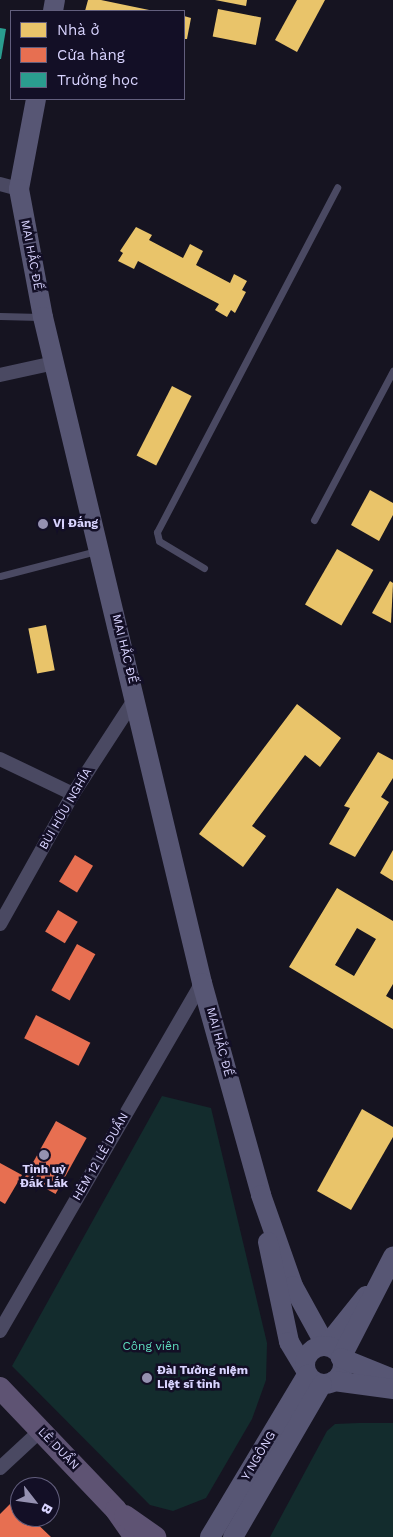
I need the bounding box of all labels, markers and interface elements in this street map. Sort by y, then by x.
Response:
legend [10,10,185,100]
text: Nhà ở [57,21,99,39]
text: Cửa hàng [57,46,125,64]
text: Trường học [57,71,138,89]
street label: MAI HẮC ĐẾ [17,219,45,291]
place label: Vị Đắng [53,517,98,531]
marker: Vị Đắng [37,518,49,530]
street label: MAI HẮC ĐẾ [108,613,140,685]
street label: BÙI HỮU NGHĨA [37,766,95,852]
street label: MAI HẮC ĐẾ [203,1006,235,1078]
street label: HẺM 12 LÊ DUẨN [70,1110,132,1204]
marker: Tỉnh uỷ Đắk Lắk [38,1149,50,1161]
place label: Tỉnh uỷ Đắk Lắk [20,1163,68,1191]
park label: Công viên [122,1340,180,1354]
place label: Đài Tưởng niệm Liệt sĩ tỉnh [157,1364,248,1392]
marker: Đài Tưởng niệm Liệt sĩ tỉnh [141,1372,153,1384]
street label: LÊ DUẨN [35,1425,81,1473]
street label: Y NGÔNG [239,1429,279,1483]
north arrow [10,1477,60,1527]
text: B [38,1501,56,1517]

